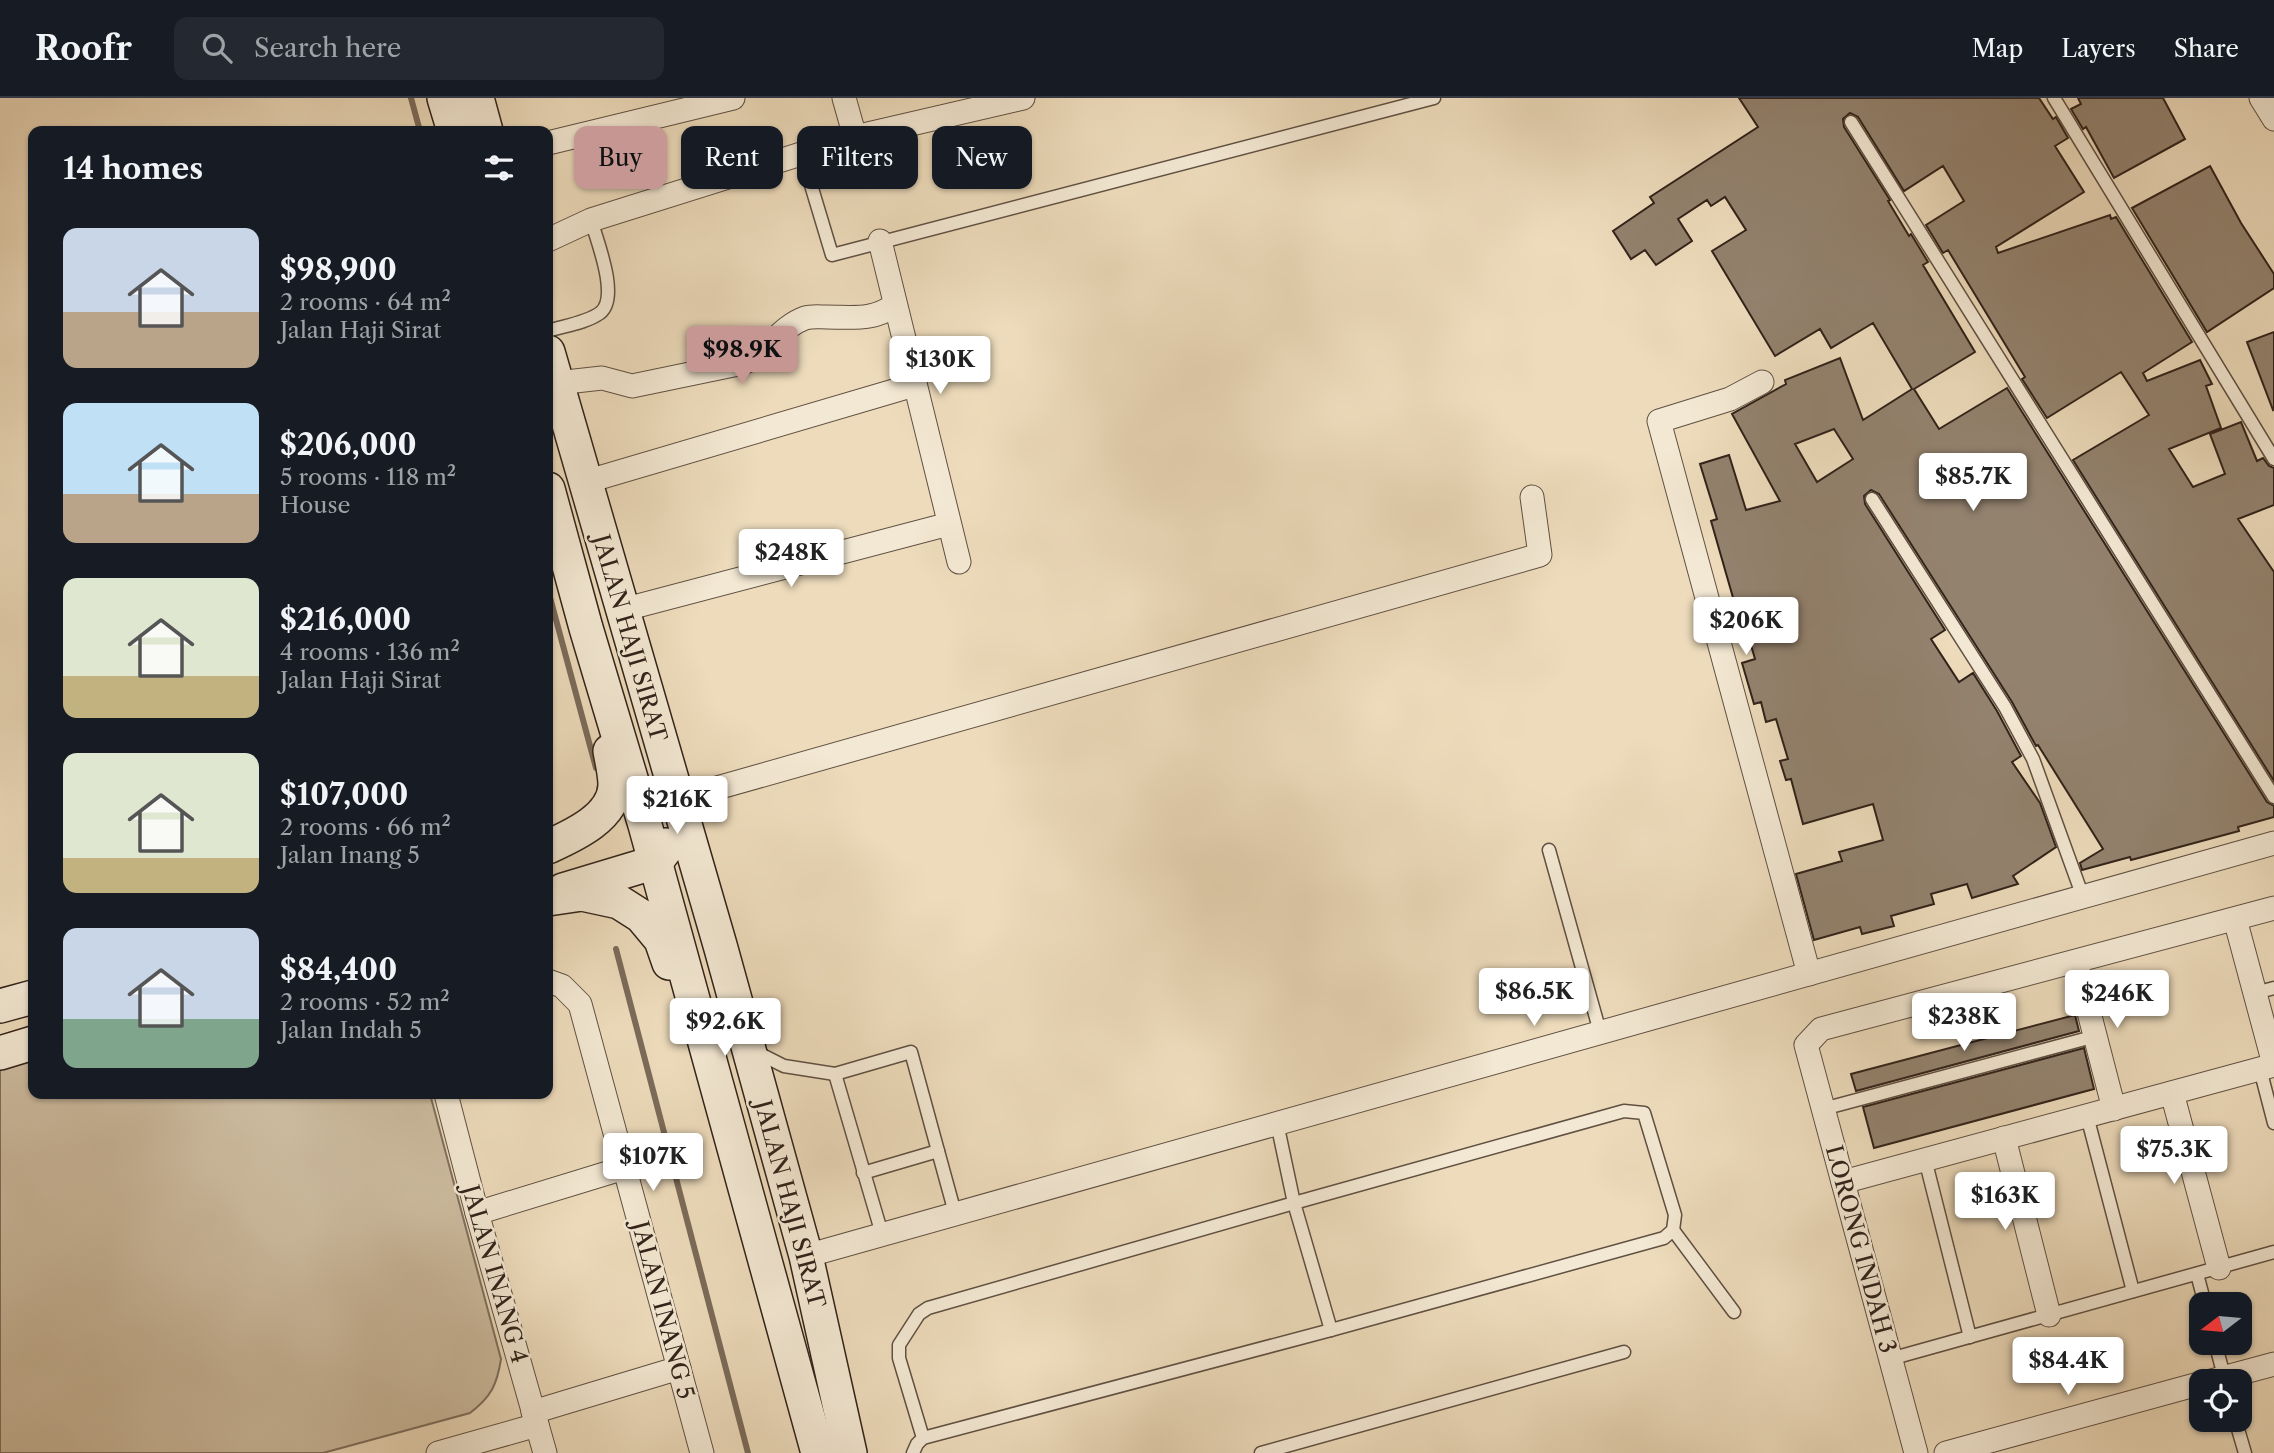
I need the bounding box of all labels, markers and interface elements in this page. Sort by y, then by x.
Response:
search box [174,17,664,80]
text: Roofr [35,28,132,69]
icon: search [198,29,236,67]
text: Search here [254,32,401,64]
text: Map [1972,34,2023,63]
text: Layers [2061,34,2136,63]
text: Share [2174,34,2239,63]
chip: Buy [574,126,667,189]
chip: Rent [681,126,783,189]
chip: Filters [797,126,918,189]
chip: New [932,126,1032,189]
icon: filters [480,149,518,187]
text: 14 homes [63,150,203,187]
text: $98,900 [280,251,397,288]
icon: home [119,256,203,340]
text: 2 rooms · 64 m² [280,288,451,316]
text: Jalan Haji Sirat [280,316,441,344]
pin: $98.9K [685,327,799,386]
text: $98.9K [703,335,781,363]
pin: $130K [891,336,989,396]
text: $130K [905,345,975,373]
text: $206,000 [280,426,417,463]
icon: home [119,431,203,515]
pin: $85.7K [1916,454,2030,513]
text: $85.7K [1935,462,2011,490]
text: 5 rooms · 118 m² [280,463,456,491]
text: House [280,491,350,519]
street label: JALAN HAJI SIRAT [586,528,673,745]
pin: $248K [742,530,840,589]
text: $248K [755,538,827,566]
pin: $206K [1697,598,1795,657]
text: $216,000 [280,601,411,638]
icon: home [119,606,203,690]
text: $206K [1709,606,1783,634]
text: 4 rooms · 136 m² [280,638,460,666]
text: Jalan Haji Sirat [280,666,441,694]
text: $107,000 [280,776,408,813]
pin: $216K [628,776,726,836]
icon: home [119,781,203,865]
text: $216K [643,785,711,813]
text: 2 rooms · 66 m² [280,813,451,841]
text: Jalan Inang 5 [280,841,420,869]
text: $84,400 [280,951,397,988]
icon: home [119,956,203,1040]
pin: $86.5K [1477,968,1591,1028]
pin: $246K [2068,970,2166,1030]
text: $86.5K [1495,977,1573,1005]
text: $246K [2081,979,2153,1007]
text: 2 rooms · 52 m² [280,988,450,1016]
pin: $238K [1915,993,2013,1053]
pin: $92.6K [668,998,782,1058]
text: $238K [1928,1002,2000,1030]
text: $92.6K [686,1007,764,1035]
text: Jalan Indah 5 [280,1016,422,1044]
street label: JALAN HAJI SIRAT [748,1094,831,1312]
pin: $75.3K [2117,1126,2231,1186]
pin: $107K [604,1134,702,1193]
text: $75.3K [2136,1135,2212,1163]
text: $107K [619,1142,687,1170]
street label: LORONG INDAH 3 [1820,1142,1902,1356]
pin: $163K [1956,1172,2054,1232]
street label: JALAN INANG 4 [455,1179,534,1366]
text: $163K [1971,1181,2039,1209]
street label: JALAN INANG 5 [625,1215,700,1402]
north arrow [2189,1292,2252,1354]
map controls [2189,1292,2252,1432]
pin: $84.4K [2011,1338,2125,1397]
text: $84.4K [2028,1346,2108,1374]
button: locate [2189,1369,2252,1432]

